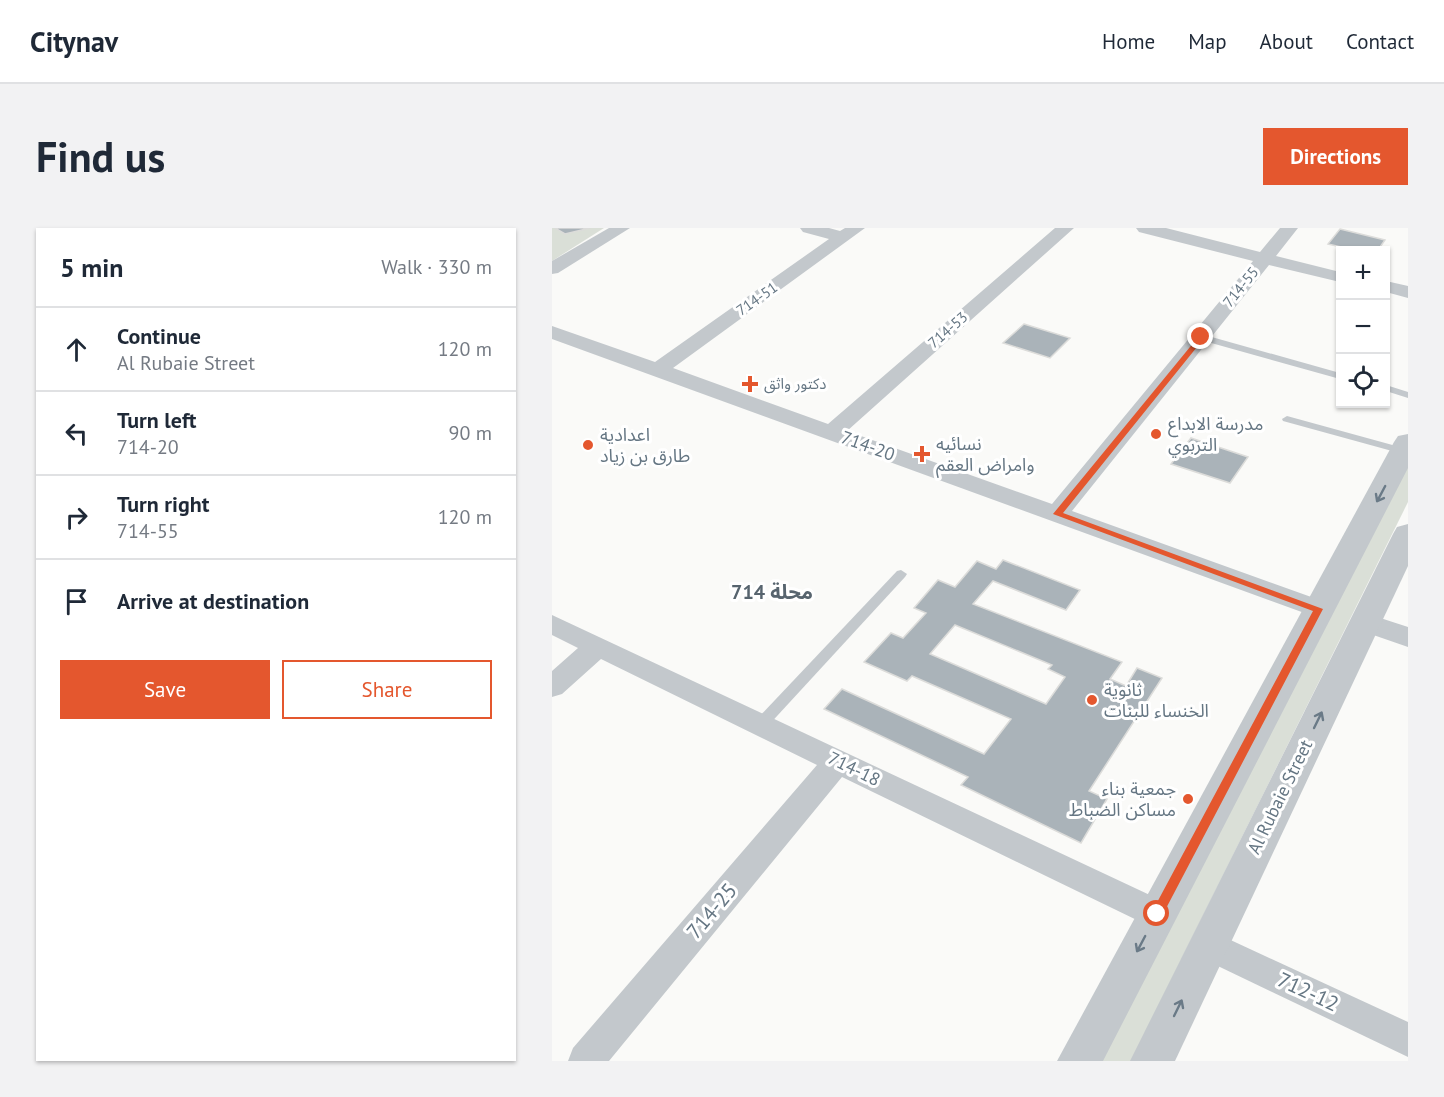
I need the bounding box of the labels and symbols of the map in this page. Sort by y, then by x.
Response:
street label: 714-55 [1219,263,1263,311]
street label: 714-51 [732,278,781,320]
street label: 714-53 [924,307,971,352]
route end [1187,323,1213,349]
place label: دكتور واثق [764,374,826,394]
marker: دكتور واثق [741,375,759,393]
place label: مدرسة الابداع التربوي [1168,412,1263,458]
place label: اعدادية طارق بن زياد [600,423,690,467]
street label: 714-20 [838,425,898,466]
marker: مدرسة الابداع التربوي [1149,427,1163,441]
place label: نسائيه وامراض العقم [936,432,1034,478]
marker: اعدادية طارق بن زياد [581,438,595,452]
marker: نسائيه وامراض العقم [913,445,931,463]
one-way arrow [1375,484,1386,502]
district label: محلة 714 [731,579,813,605]
place label: ثانوية الخنساء للبنات [1104,678,1209,722]
marker: ثانوية الخنساء للبنات [1085,693,1099,707]
one-way arrow [1312,711,1324,729]
street label: Al Rubaie Street [1242,736,1317,858]
street label: 714-18 [824,746,884,791]
place label: جمعية بناء مساكن الضباط [1069,777,1176,821]
marker: جمعية بناء مساكن الضباط [1181,792,1195,806]
street label: 714-25 [680,877,743,944]
route start [1143,900,1169,926]
one-way arrow [1135,934,1146,952]
street label: 712-12 [1273,966,1343,1017]
one-way arrow [1172,1000,1184,1018]

